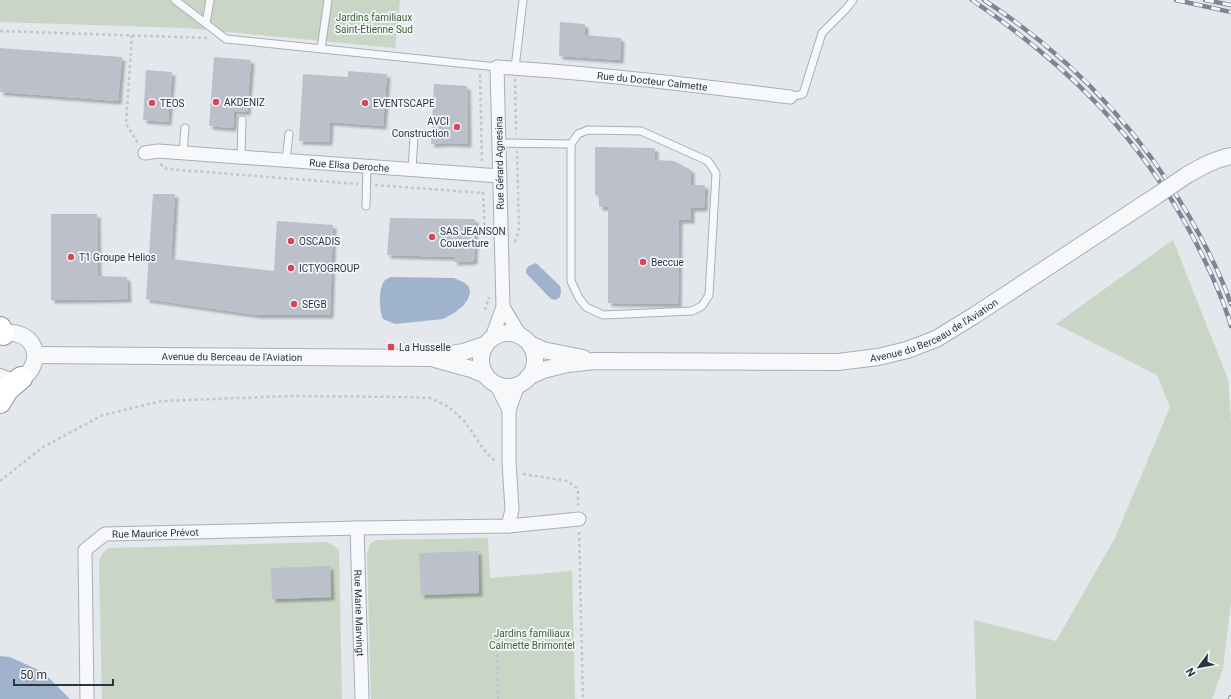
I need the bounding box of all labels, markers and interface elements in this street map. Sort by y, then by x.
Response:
park label: Jardins familiaux Saint-Étienne Sud [335,12,413,35]
street label: Rue du Docteur Calmette [597,70,708,93]
marker: AKDENIZ [211,97,221,107]
place label: AKDENIZ [224,97,265,108]
marker: TEOS [147,98,157,108]
place label: TEOS [160,98,185,109]
marker: EVENTSCAPE [360,98,370,108]
place label: EVENTSCAPE [373,98,435,109]
place label: AVCI Construction [392,116,449,139]
street label: Rue Gérard Agnesina [493,116,506,210]
marker: AVCI Construction [452,122,462,132]
street label: Rue Elisa Deroche [309,157,390,174]
place label: SAS JEANSON Couverture [440,226,506,249]
marker: SAS JEANSON Couverture [427,232,437,242]
marker: OSCADIS [286,236,296,246]
place label: OSCADIS [299,236,340,247]
marker: T1 Groupe Helios [66,252,76,262]
place label: T1 Groupe Helios [79,252,156,263]
marker: Beccue [638,257,648,267]
place label: Beccue [651,257,684,268]
marker: ICTYOGROUP [286,263,296,273]
place label: ICTYOGROUP [299,263,360,274]
street label: Avenue du Berceau de l'Aviation [869,297,1000,364]
marker: SEGB [289,299,299,309]
place label: SEGB [302,299,327,310]
marker: La Husselle [386,342,396,352]
place label: La Husselle [399,342,451,353]
street label: Avenue du Berceau de l'Aviation [162,351,302,363]
street label: Rue Maurice Prévot [112,527,199,540]
street label: Rue Marie Marvingt [352,569,366,656]
park label: Jardins familiaux Calmette Brimontel [489,628,575,651]
north arrow [1179,647,1219,687]
scale bar [14,661,113,687]
text: N [1183,665,1199,679]
text: 50 m [20,668,47,682]

